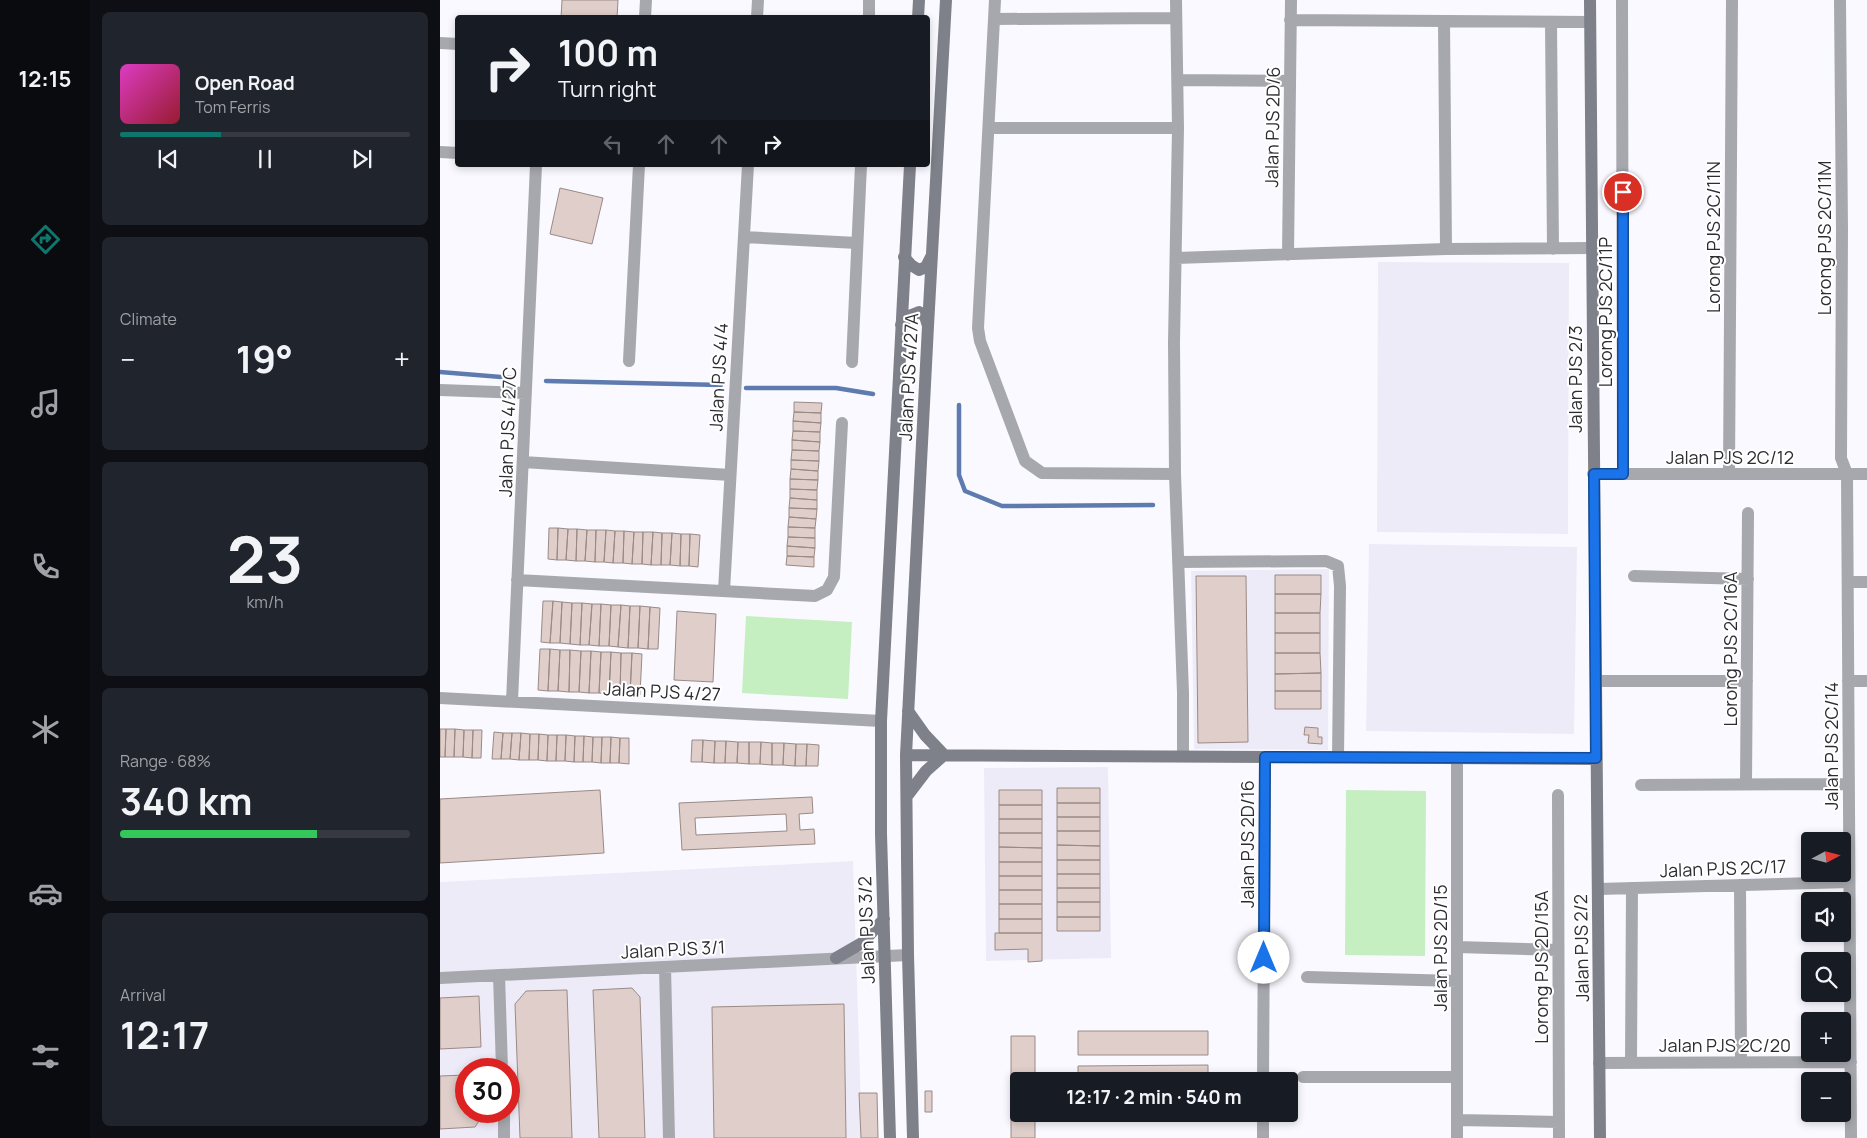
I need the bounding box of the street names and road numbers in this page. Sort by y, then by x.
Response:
street label: Jalan PJS 2D/6 [1259,66,1285,188]
street label: Lorong PJS 2C/11N [1701,161,1725,313]
street label: Lorong PJS 2C/11M [1812,161,1836,315]
street label: Lorong PJS 2C/11P [1593,237,1617,387]
street label: Jalan PJS 4/27A [893,312,923,442]
street label: Jalan PJS 4/4 [703,322,733,432]
street label: Jalan PJS 2/3 [1563,325,1587,433]
street label: Jalan PJS 4/27C [493,366,521,497]
street label: Jalan PJS 2C/12 [1666,445,1794,469]
street label: Lorong PJS 2C/16A [1718,571,1742,727]
street label: Jalan PJS 4/27 [603,676,721,706]
street label: Jalan PJS 2C/14 [1819,682,1843,810]
street label: Jalan PJS 2D/16 [1235,780,1259,908]
street label: Jalan PJS 2C/17 [1659,854,1787,882]
street label: Jalan PJS 3/2 [852,876,880,984]
street label: Jalan PJS 2D/15 [1428,884,1452,1012]
street label: Lorong PJS 2D/15A [1529,890,1553,1044]
street label: Jalan PJS 2/2 [1568,894,1594,1002]
street label: Jalan PJS 3/1 [620,934,726,964]
street label: Jalan PJS 2C/20 [1659,1033,1791,1057]

